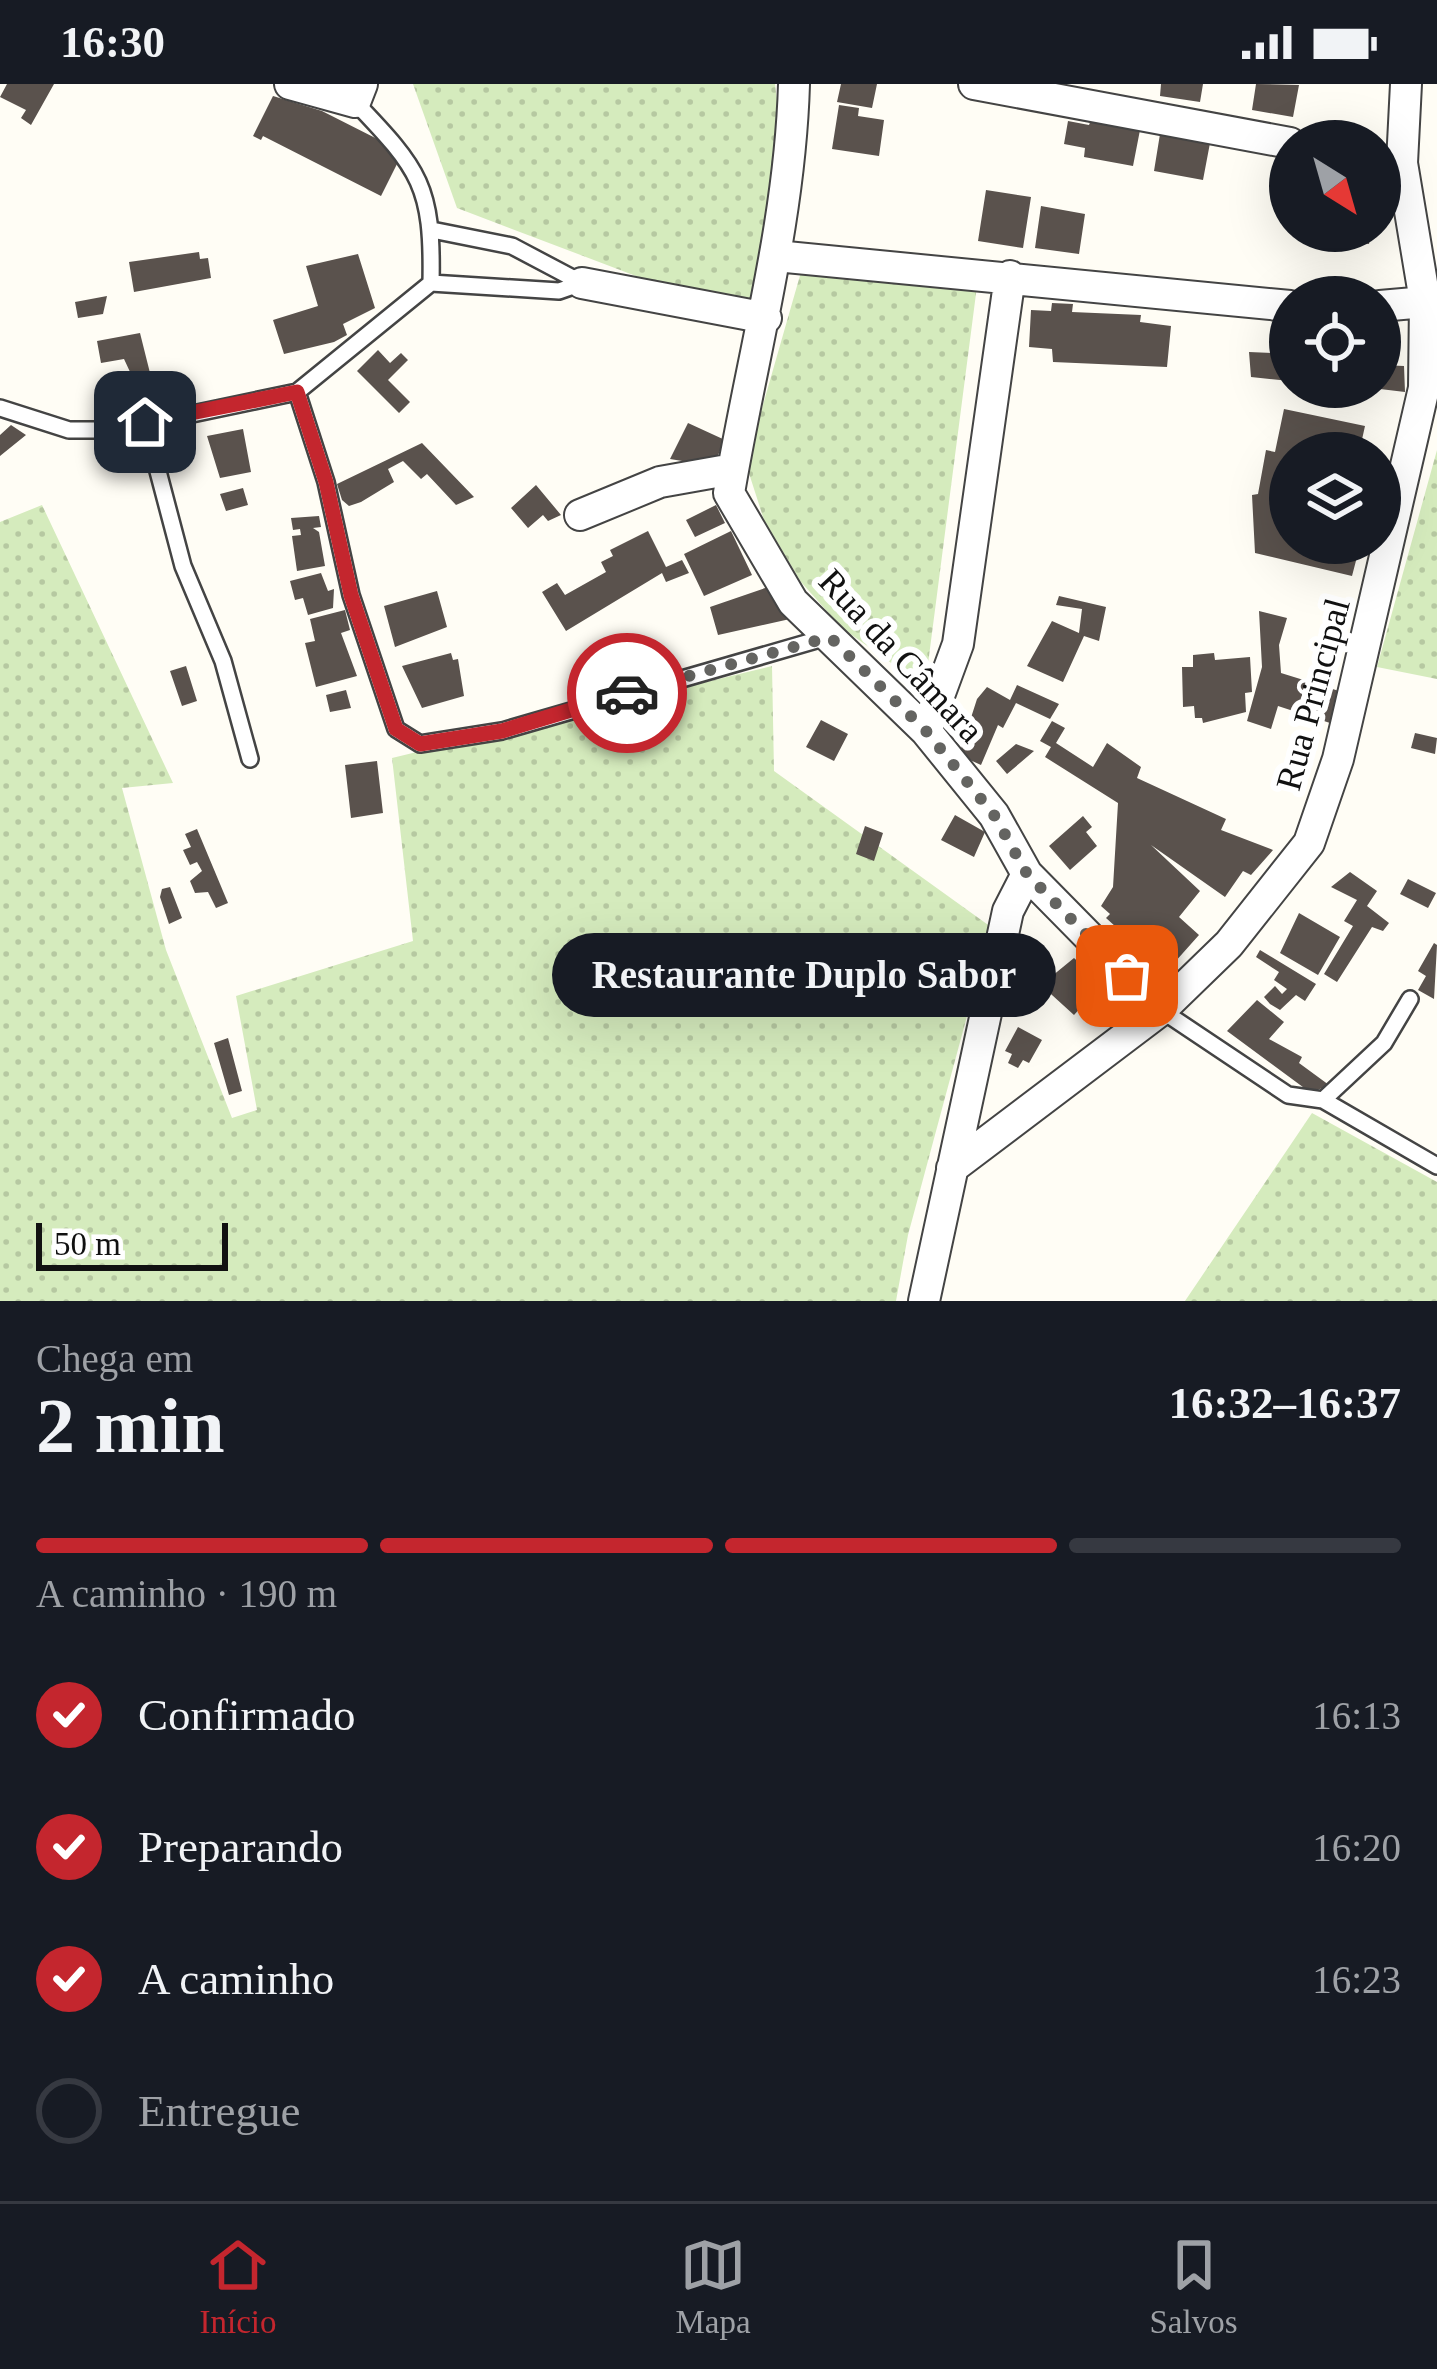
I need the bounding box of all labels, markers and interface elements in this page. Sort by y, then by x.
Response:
text: 16:30 [60,17,165,67]
north arrow [1269,120,1401,252]
map controls [1269,120,1401,564]
button: locate [1269,276,1401,408]
pin [94,371,196,473]
icon: home [112,389,178,455]
button: layers [1269,432,1401,564]
street label: Rua da Câmara [811,561,992,750]
street label: Rua Principal [1268,594,1358,795]
courier [567,633,687,753]
icon: car [594,660,660,726]
pin [1076,925,1178,1027]
callout: Restaurante Duplo Sabor [551,934,1055,1018]
icon: bag [1094,943,1160,1009]
text: Restaurante Duplo Sabor [592,953,1016,996]
scale bar [36,1217,228,1270]
text: 50 m [54,1226,121,1262]
text: Chega em [36,1337,193,1380]
text: 16:32–16:37 [1169,1378,1401,1428]
text: 2 min [36,1382,225,1469]
text: A caminho · 190 m [36,1572,337,1615]
icon: check [36,1682,102,1748]
text: Confirmado [138,1690,355,1740]
text: 16:13 [1312,1694,1401,1737]
icon: check [36,1814,102,1880]
text: Preparando [138,1822,343,1872]
text: 16:20 [1312,1826,1401,1869]
icon: check [36,1946,102,2012]
text: A caminho [138,1954,334,2004]
text: 16:23 [1312,1958,1401,2001]
text: Entregue [138,2086,300,2136]
tab: Início [199,2232,276,2341]
tab: Mapa [675,2232,751,2341]
tab: Salvos [1150,2232,1238,2341]

